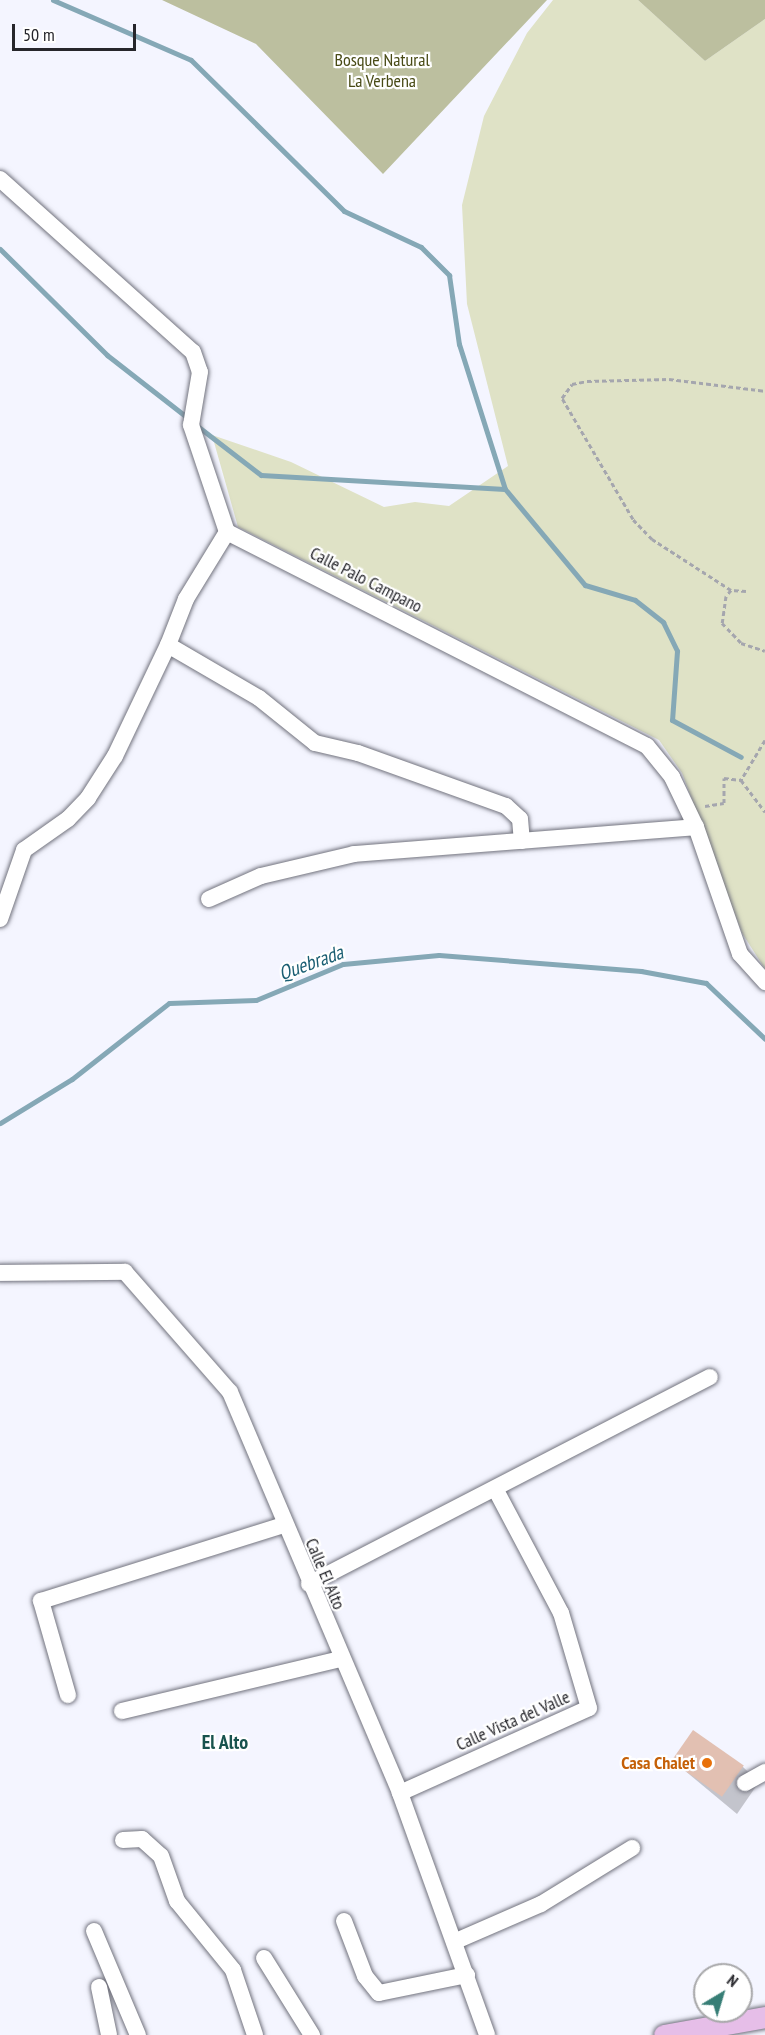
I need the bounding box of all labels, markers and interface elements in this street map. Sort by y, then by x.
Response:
scale bar [15,12,140,50]
text: 50 m [23,23,55,46]
park label: Bosque Natural La Verbena [334,50,430,92]
street label: Calle Palo Campano [306,542,426,618]
water label: Quebrada [276,940,346,986]
street label: Calle El Alto [300,1535,350,1613]
street label: Calle Vista del Valle [452,1686,574,1756]
district label: El Alto [201,1730,249,1754]
place label: Casa Chalet [621,1752,695,1774]
marker: Casa Chalet [700,1756,714,1770]
north arrow [693,1963,753,2023]
text: N [723,1970,742,1991]

